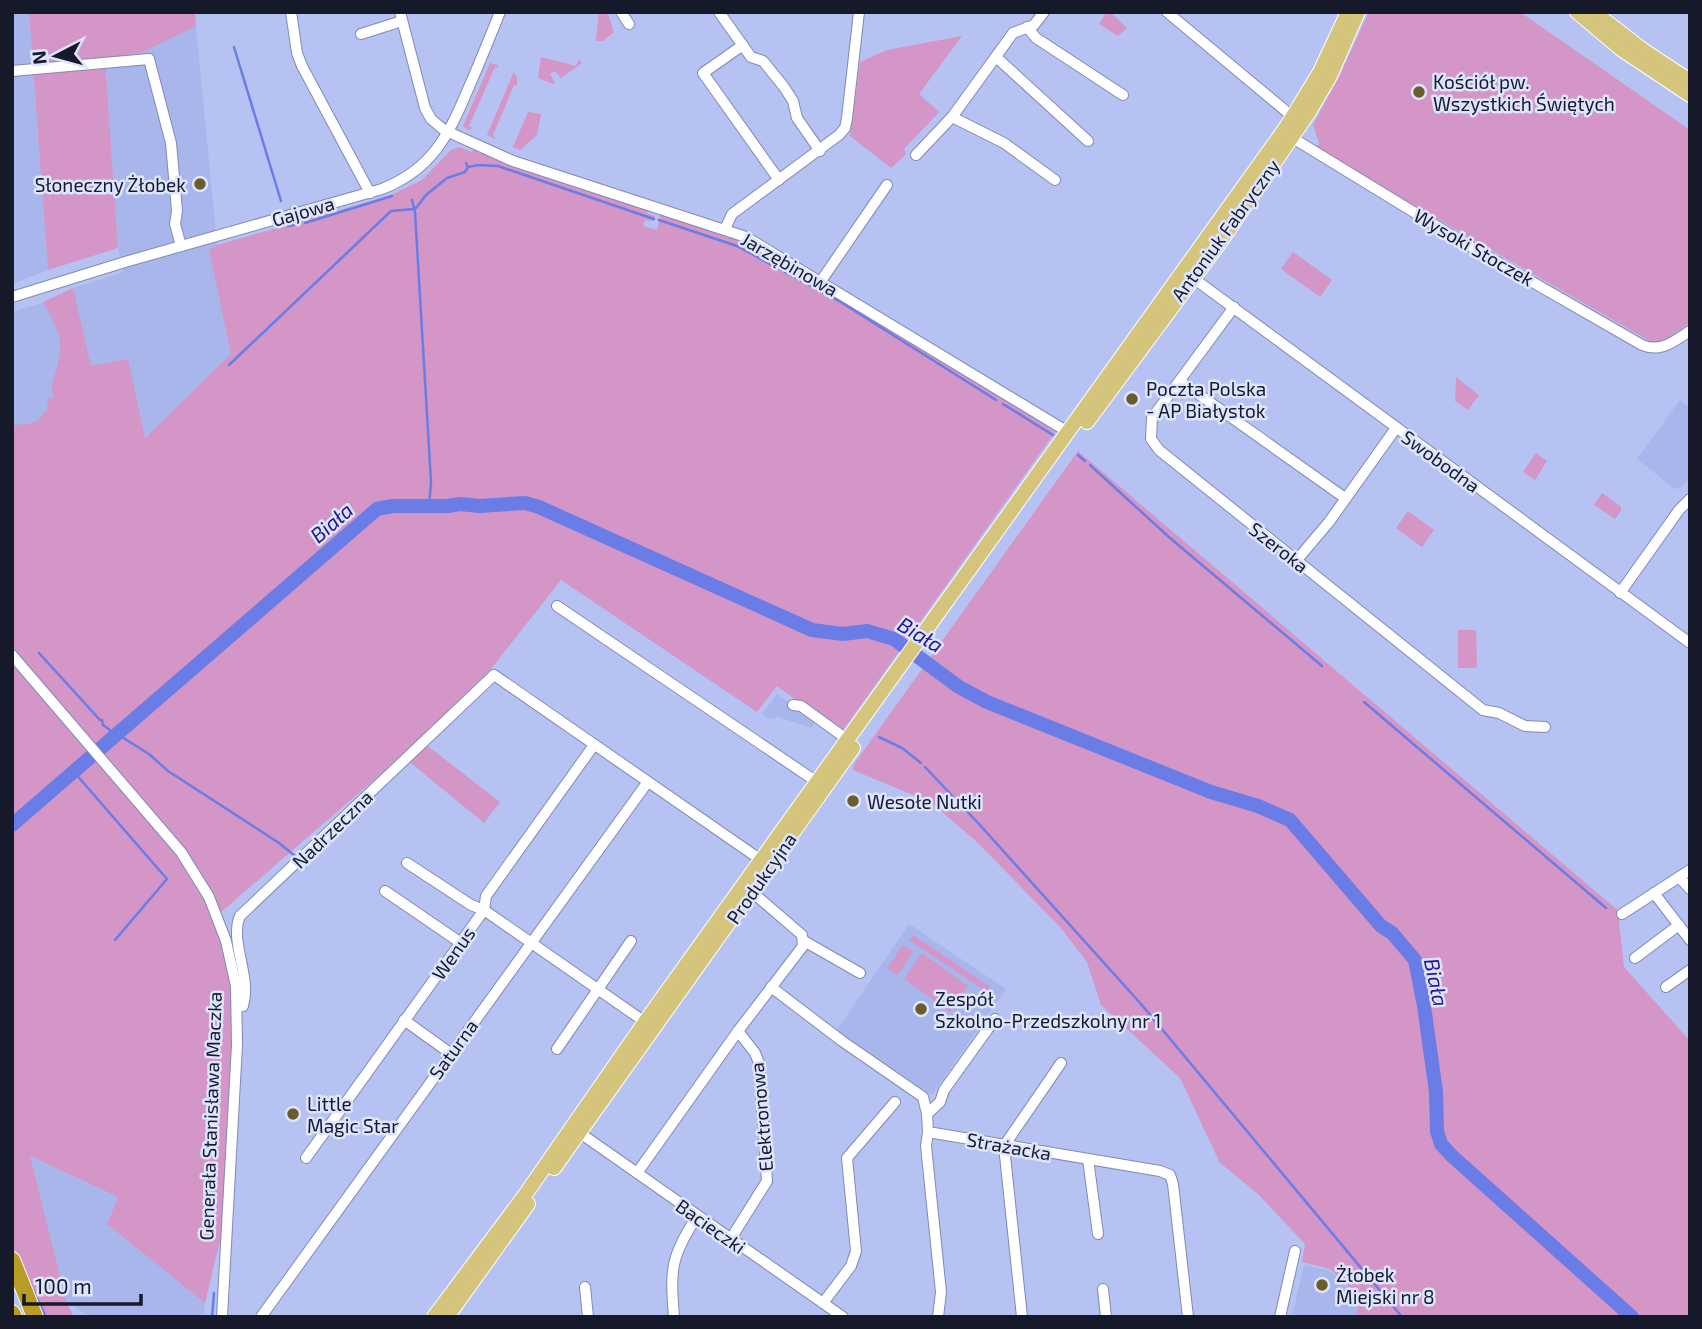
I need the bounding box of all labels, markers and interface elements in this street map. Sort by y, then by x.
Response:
north arrow [21,21,91,91]
text: N [26,50,51,66]
place label: Kościół pw. Wszystkich Świętych [1433,70,1615,115]
marker: Kościół pw. Wszystkich Świętych [1411,84,1427,100]
street label: Antoniuk Fabryczny [1166,155,1284,305]
place label: Słoneczny Żłobek [35,173,186,196]
marker: Słoneczny Żłobek [192,176,208,192]
street label: Gajowa [269,191,337,231]
street label: Wysoki Stoczek [1410,203,1538,291]
street label: Jarzębinowa [738,227,842,301]
place label: Poczta Polska - AP Białystok [1146,377,1266,422]
marker: Poczta Polska - AP Białystok [1124,391,1140,407]
street label: Swobodna [1397,425,1485,497]
water label: Biała [304,497,358,547]
street label: Szeroka [1245,517,1313,577]
water label: Biała [894,611,948,657]
street label: Nadrzeczna [287,785,377,873]
place label: Wesołe Nutki [867,790,982,813]
marker: Wesołe Nutki [845,793,861,809]
street label: Produkcyjna [721,828,801,928]
street label: Wenus [427,922,479,984]
water label: Biała [1420,956,1454,1008]
place label: Zespół Szkolno-Przedszkolny nr 1 [935,987,1161,1032]
street label: Generała Stanisława Maczka [194,991,226,1241]
marker: Zespół Szkolno-Przedszkolny nr 1 [913,1001,929,1017]
street label: Saturna [424,1015,482,1083]
street label: Elektronowa [745,1062,777,1172]
place label: Little Magic Star [307,1092,399,1137]
marker: Little Magic Star [285,1106,301,1122]
street label: Strażacka [965,1127,1053,1165]
street label: Bacieczki [672,1194,750,1258]
scale bar [24,1262,142,1306]
place label: Żłobek Miejski nr 8 [1336,1263,1435,1308]
text: 100 m [35,1273,92,1298]
marker: Żłobek Miejski nr 8 [1314,1277,1330,1293]

